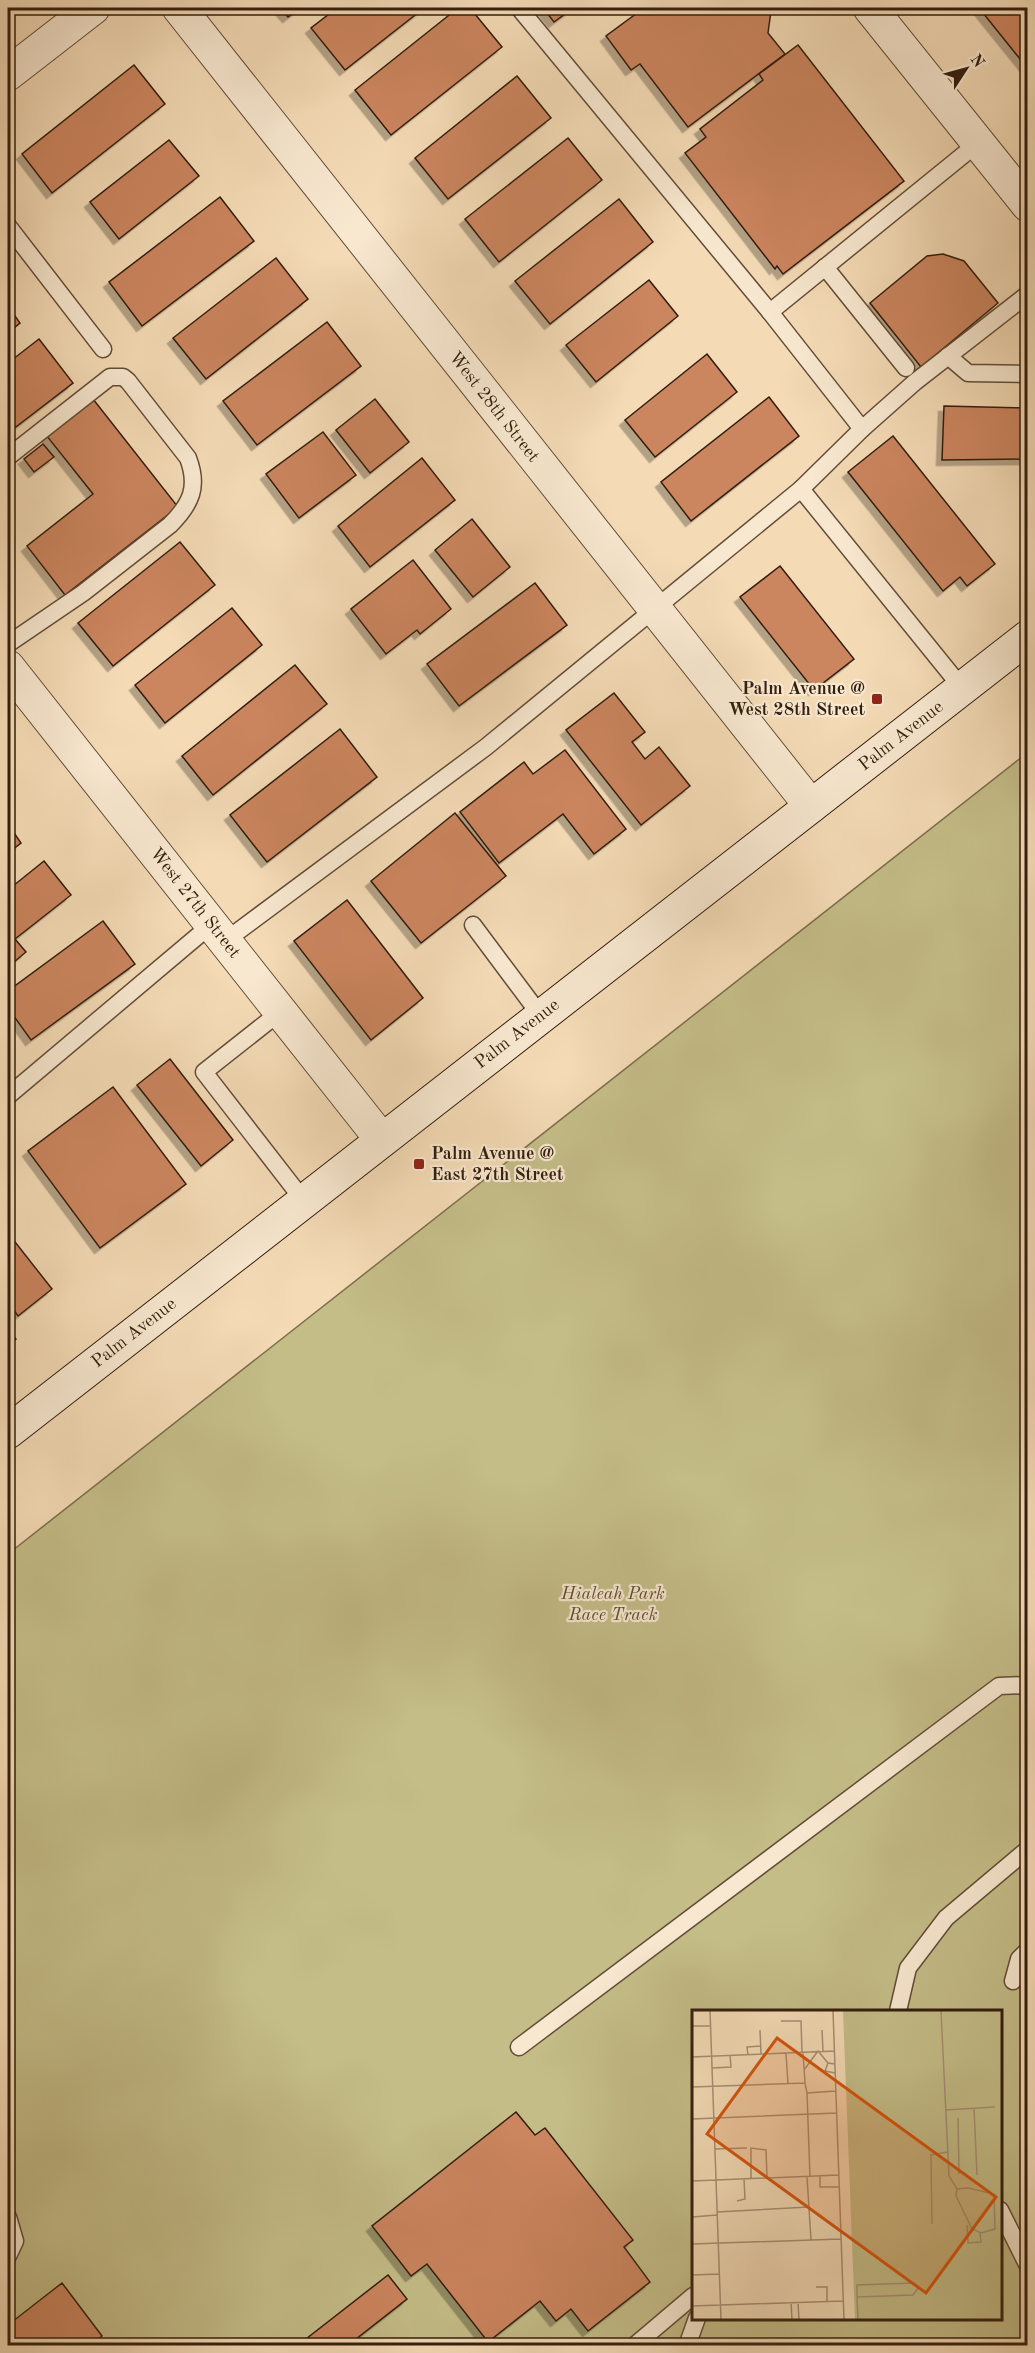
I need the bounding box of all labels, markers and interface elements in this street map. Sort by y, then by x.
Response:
north arrow [936,39,996,99]
text: N [966,52,987,72]
street label: West 28th Street [445,348,543,466]
place label: Palm Avenue @ West 28th Street [728,680,865,719]
marker: Palm Avenue @ West 28th Street [870,692,884,706]
street label: Palm Avenue [855,698,947,774]
street label: West 27th Street [146,844,244,962]
street label: Palm Avenue [471,996,563,1072]
place label: Palm Avenue @ East 27th Street [431,1145,564,1184]
marker: Palm Avenue @ East 27th Street [412,1157,426,1171]
street label: Palm Avenue [88,1295,180,1371]
park label: Hialeah Park Race Track [560,1585,665,1624]
inset map [692,2010,1002,2320]

